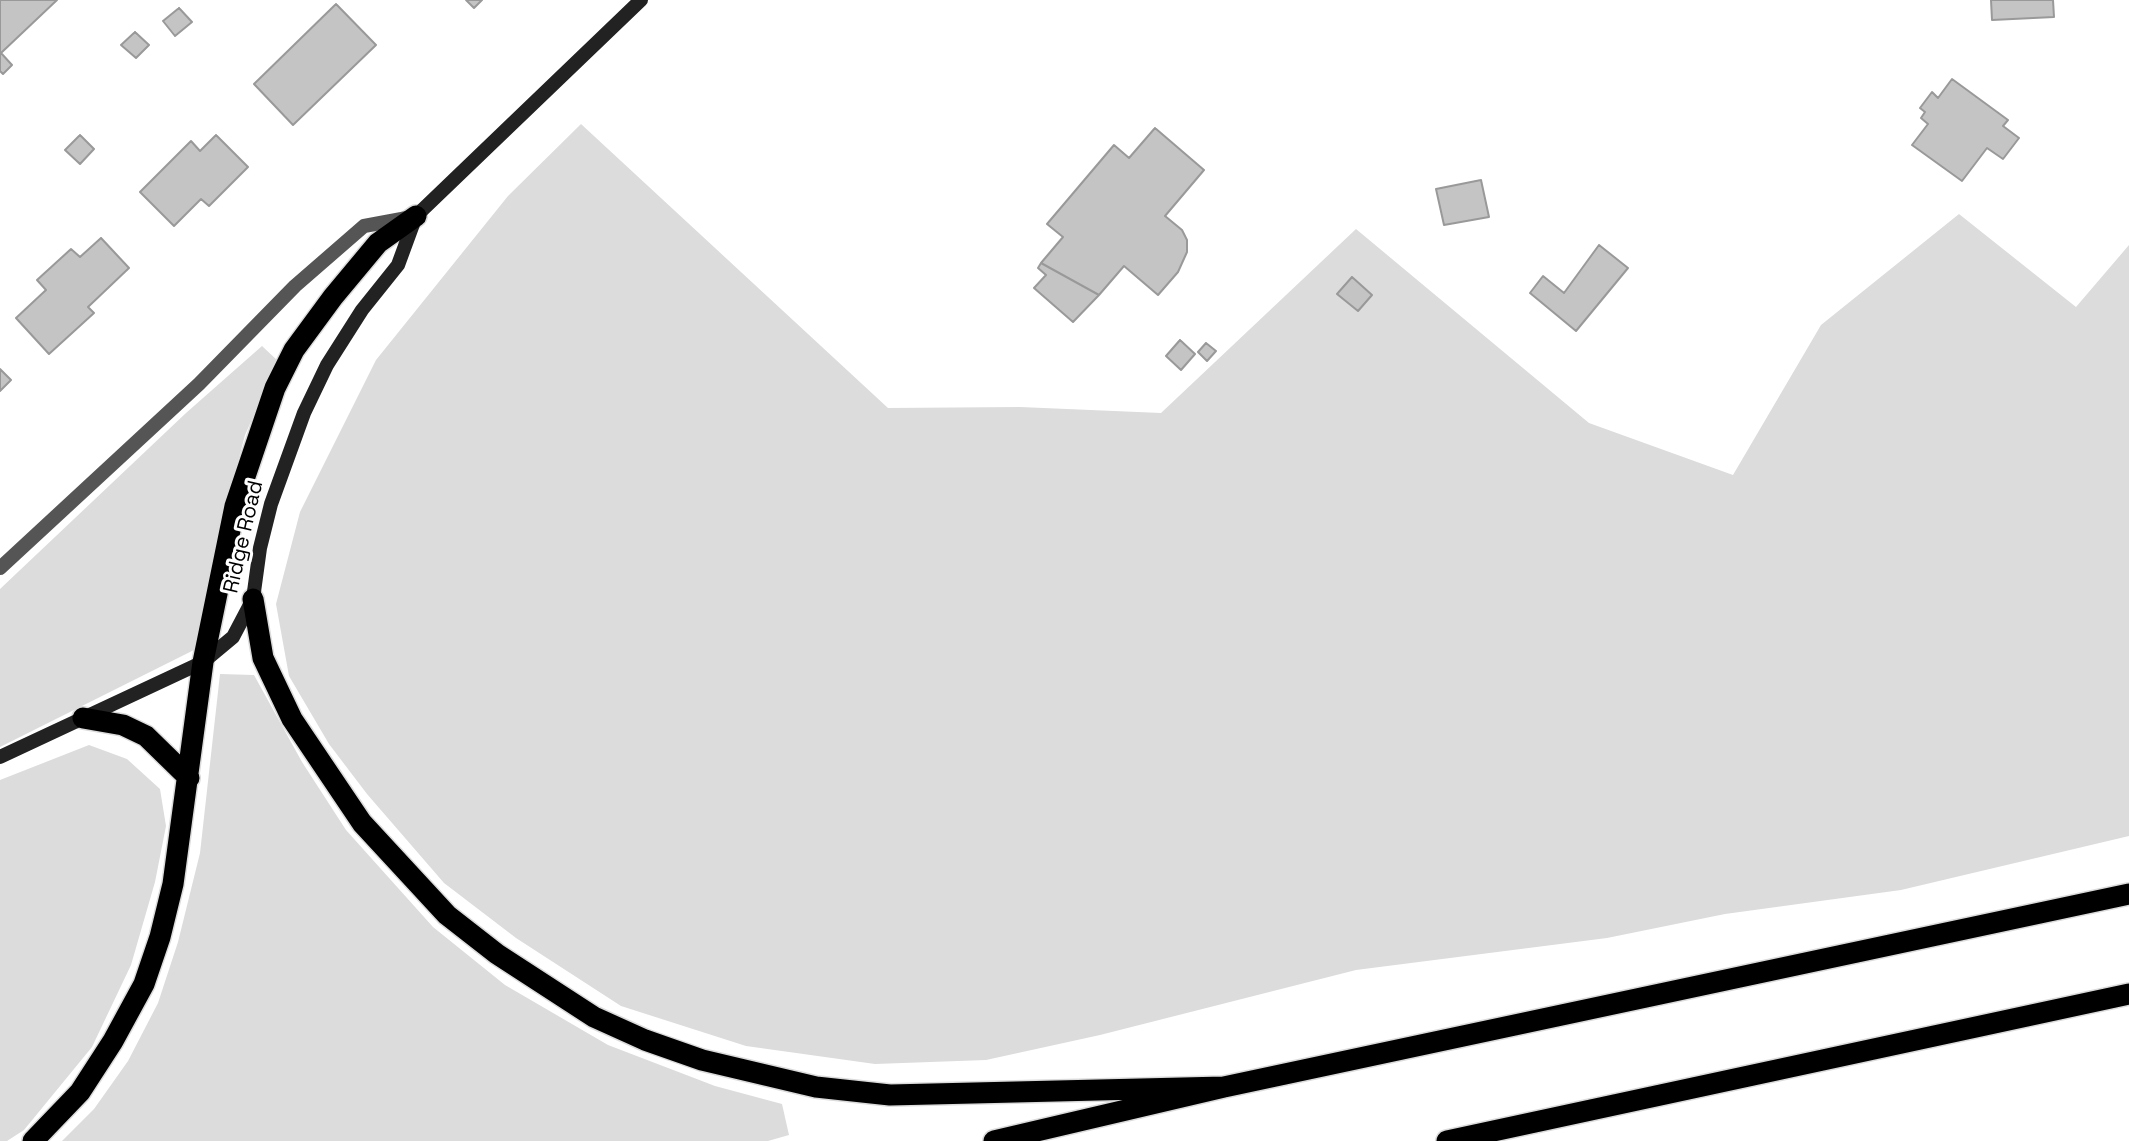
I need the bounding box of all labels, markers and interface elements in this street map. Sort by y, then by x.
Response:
street label: Ridge Road [219,478,269,596]

